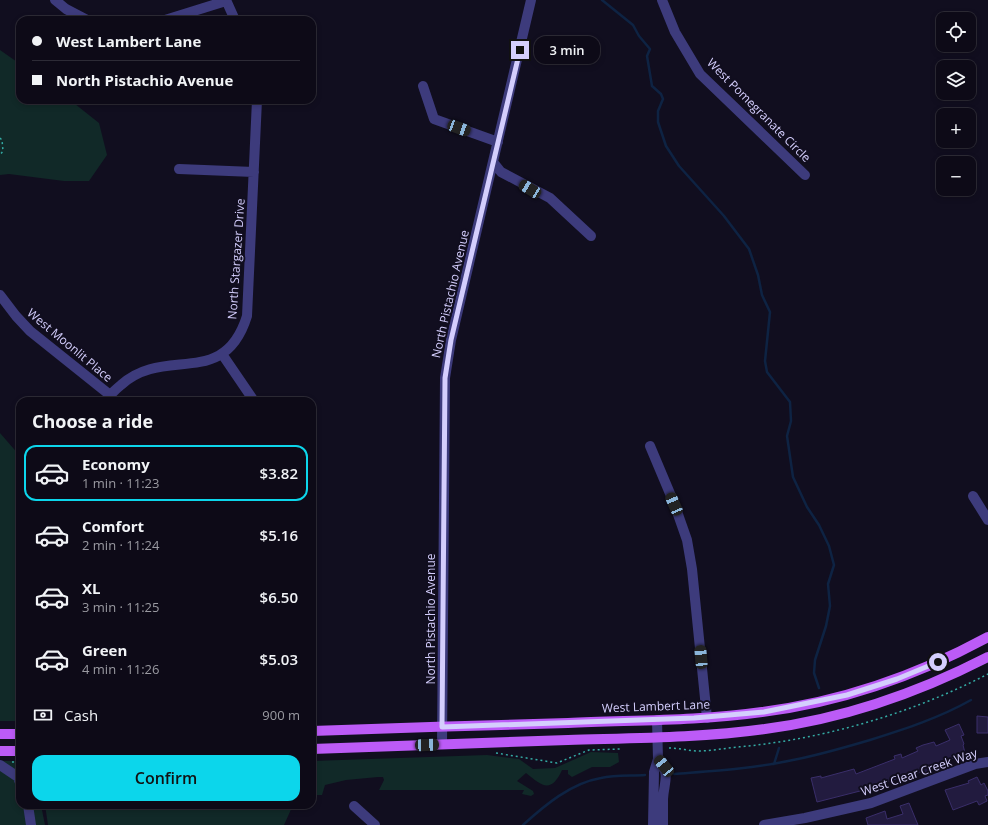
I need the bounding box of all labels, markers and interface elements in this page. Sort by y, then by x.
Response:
map controls [936,12,976,196]
button: locate [936,12,976,52]
text: West Lambert Lane [56,31,201,51]
callout: 3 min [534,36,600,64]
route end [511,41,529,59]
text: 3 min [549,41,585,59]
street label: West Pomegranate Circle [703,54,815,166]
button: layers [936,60,976,100]
text: North Pistachio Avenue [56,70,233,90]
button: + [936,108,976,148]
car [446,118,472,138]
button: − [936,156,976,196]
car [517,178,543,200]
street label: North Stargazer Drive [223,198,249,320]
street label: North Pistachio Avenue [427,228,473,360]
street label: West Moonlit Place [24,304,116,386]
text: Choose a ride [32,409,153,433]
text: Economy [82,454,150,474]
icon: car [34,455,70,491]
text: $3.82 [260,463,298,483]
text: 1 min · 11:23 [82,474,159,492]
car [664,491,684,517]
text: Comfort [82,516,144,536]
icon: car [34,517,70,553]
text: $5.16 [260,525,298,545]
text: 2 min · 11:24 [82,536,159,554]
street label: North Pistachio Avenue [422,553,439,685]
text: XL [82,578,100,598]
icon: car [34,579,70,615]
text: $6.50 [260,587,298,607]
text: 3 min · 11:25 [82,598,159,616]
text: Green [82,640,127,660]
icon: car [34,641,70,677]
car [694,645,708,669]
text: $5.03 [260,649,298,669]
route start [929,653,947,671]
text: 4 min · 11:26 [82,660,159,678]
street label: West Lambert Lane [602,696,711,716]
icon: cash [32,704,54,726]
text: Cash [64,705,98,725]
text: 900 m [262,706,300,724]
car [415,739,439,751]
street label: West Clear Creek Way [859,744,980,800]
car [652,753,676,779]
button: Confirm [32,755,300,801]

